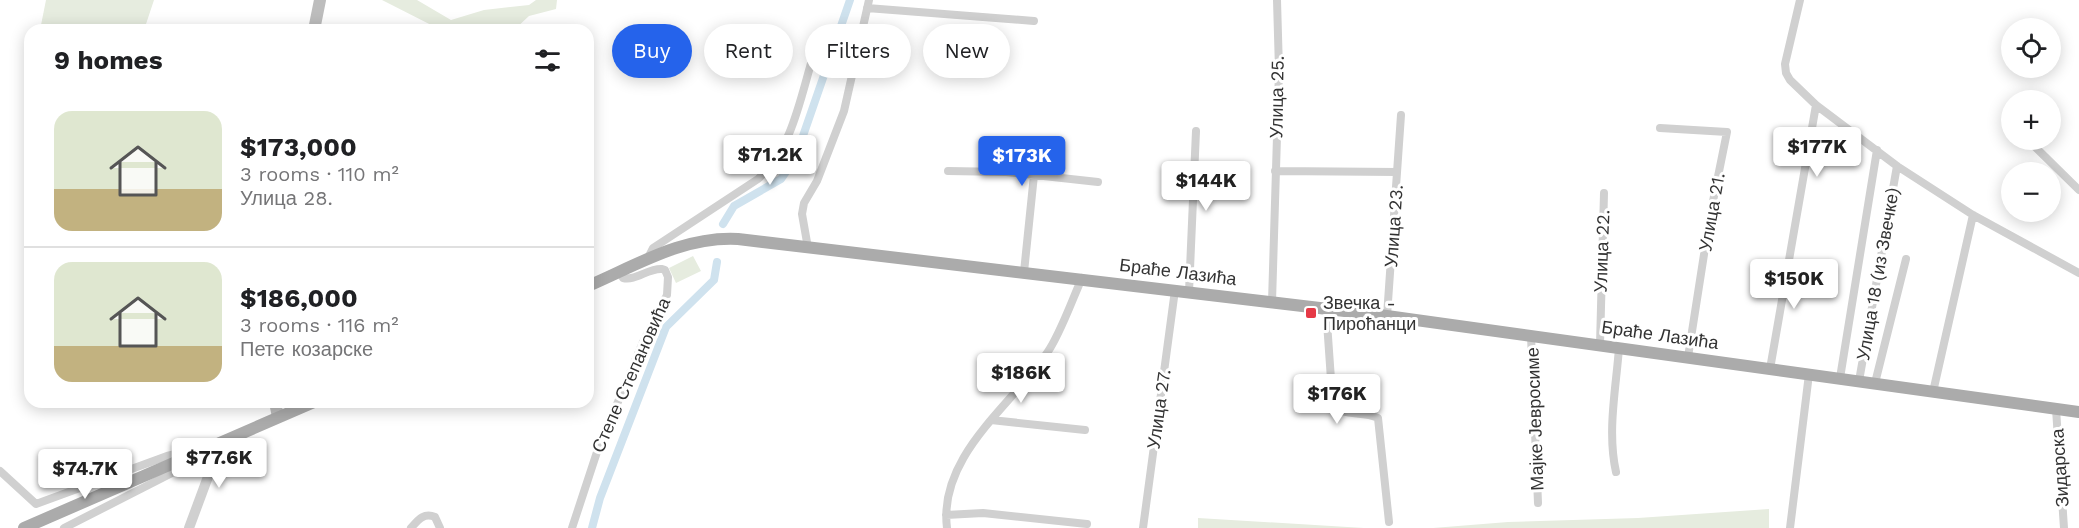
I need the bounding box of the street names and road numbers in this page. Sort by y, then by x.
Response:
street label: Улица 25. [1265,55,1288,139]
street label: Улица 21. [1694,171,1729,253]
street label: Улица 23. [1380,184,1407,268]
street label: Улица 18 (из Звечке) [1852,186,1903,362]
street label: Улица 22. [1590,209,1613,293]
street label: Браће Лазића [1118,254,1239,289]
street label: Степе Степановића [587,293,675,456]
street label: Браће Лазића [1600,316,1721,353]
street label: Мајке Јевросиме [1522,347,1547,491]
street label: Улица 27. [1143,368,1175,450]
street label: Зидарска [2046,427,2073,508]

